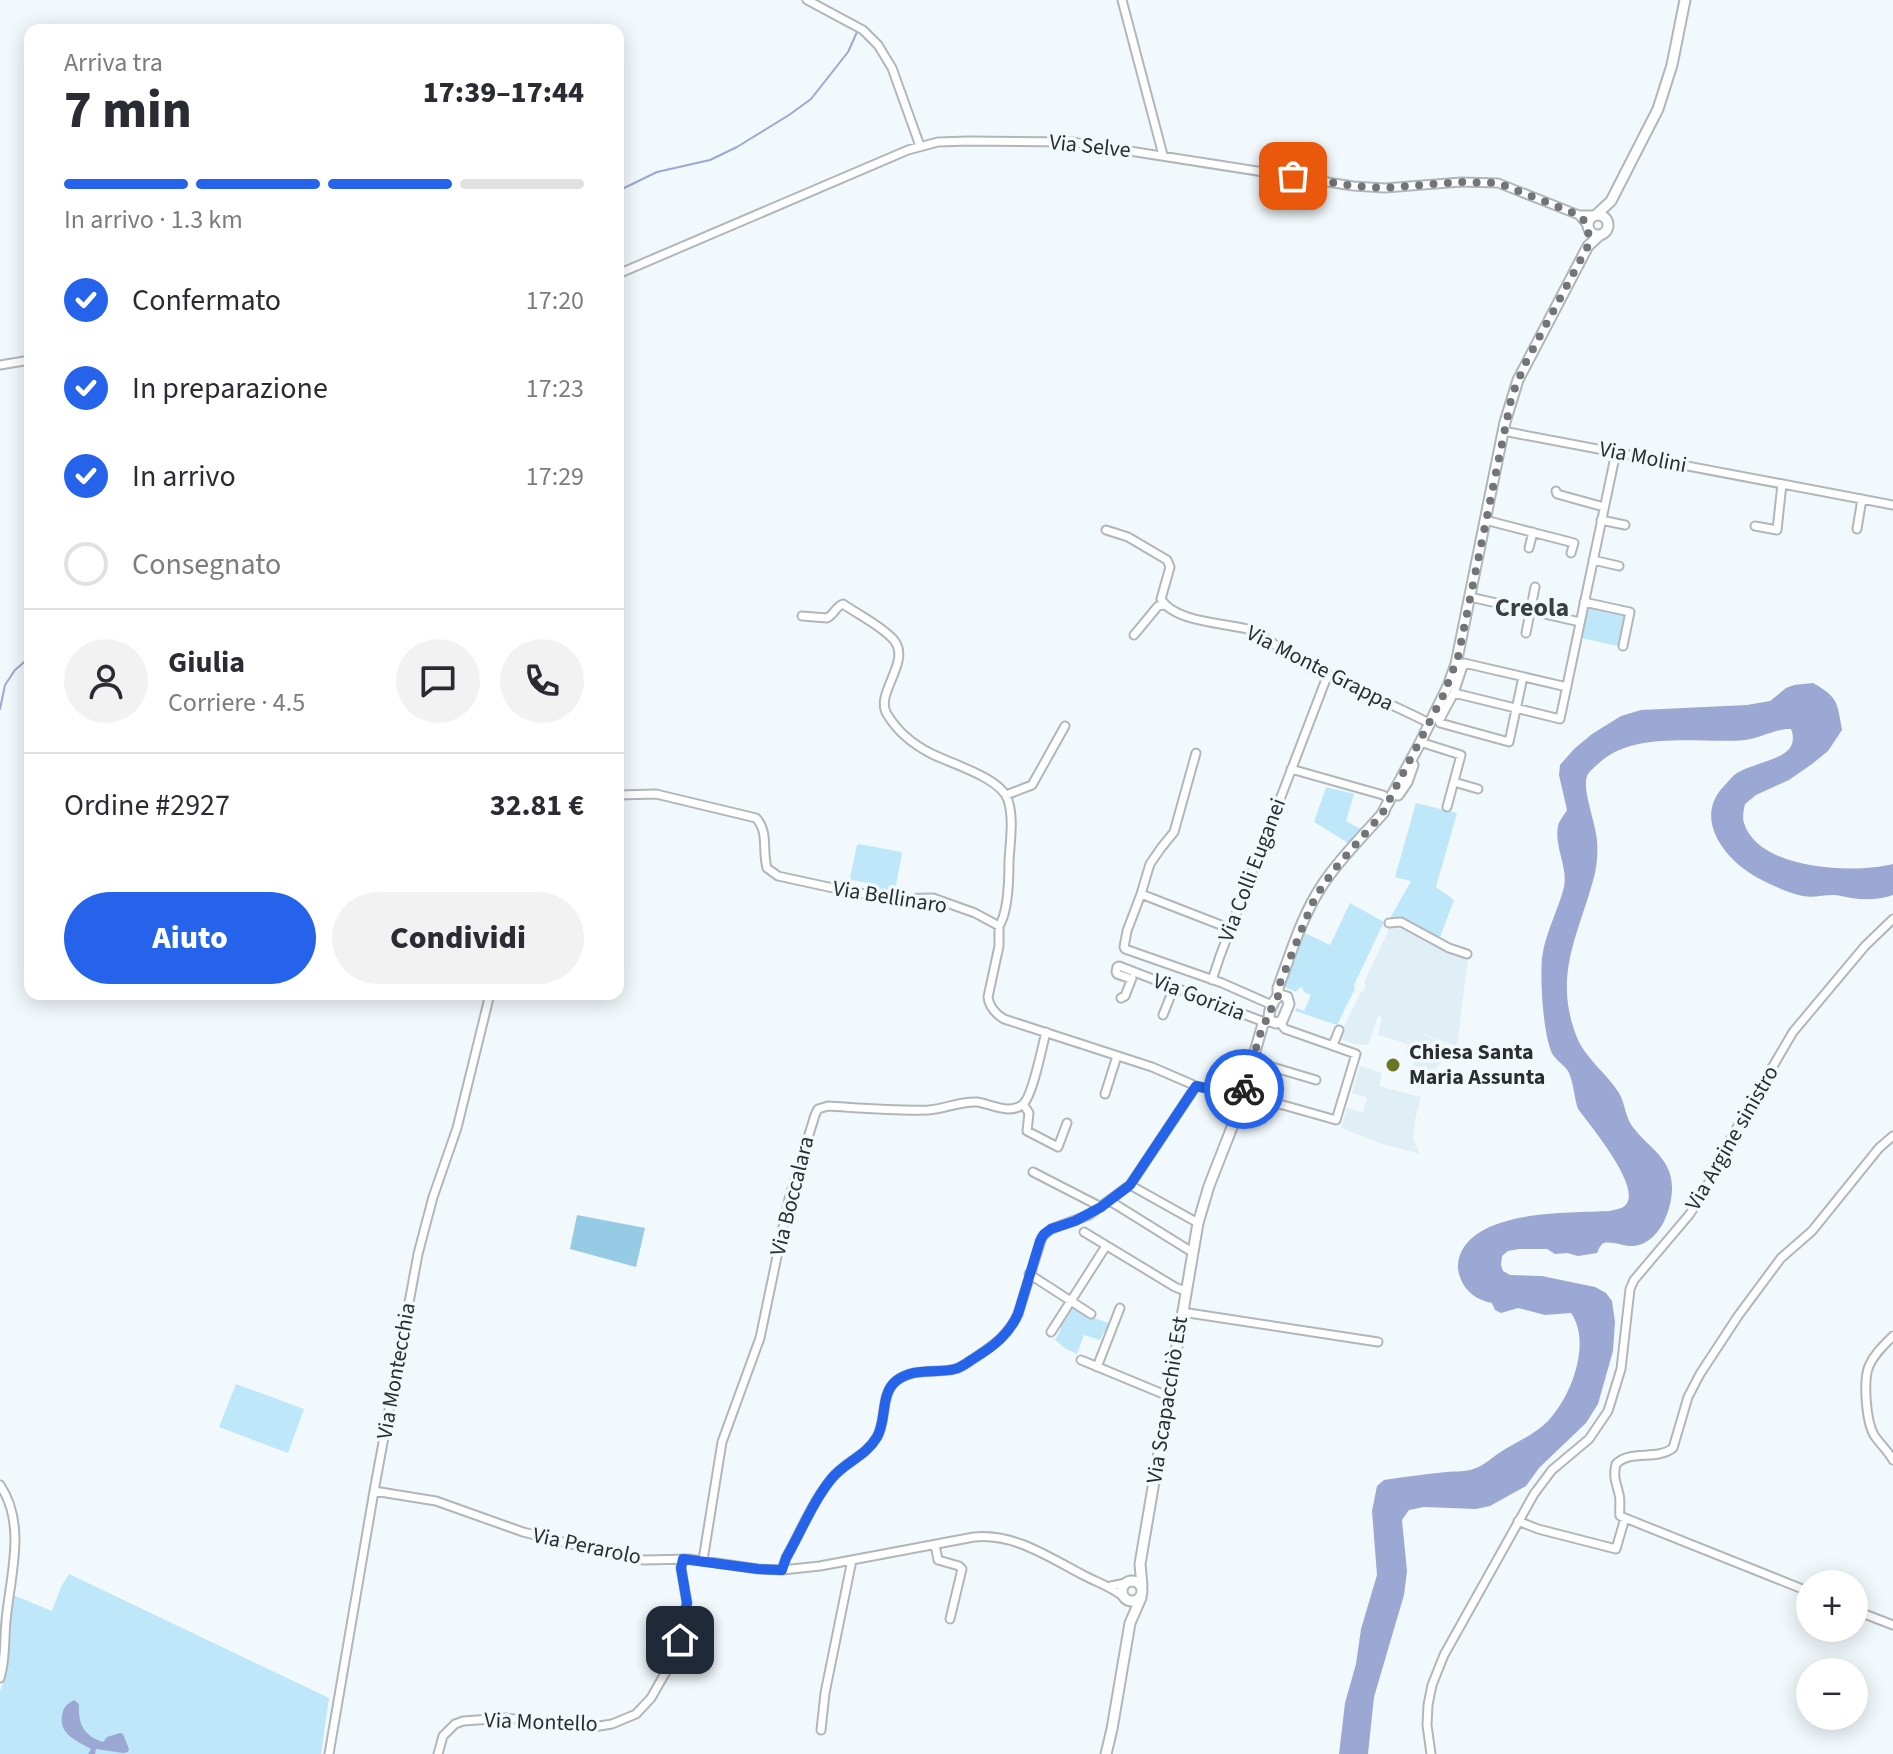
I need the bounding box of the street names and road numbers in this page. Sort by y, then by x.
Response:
street label: Via Selve [1048,126,1132,166]
street label: Via Molini [1596,433,1690,481]
street label: Via Monte Grappa [1241,617,1399,719]
street label: Via Colli Euganei [1210,794,1294,946]
street label: Via Bellinaro [831,872,949,922]
street label: Via Gorizia [1148,965,1250,1029]
street label: Via Argine sinistro [1677,1059,1787,1217]
street label: Via Boccalara [762,1133,822,1259]
street label: Via Montecchia [368,1300,424,1442]
street label: Via Scapacchiò Est [1138,1313,1196,1486]
street label: Via Perarolo [530,1519,644,1573]
street label: Via Montello [484,1704,598,1740]

